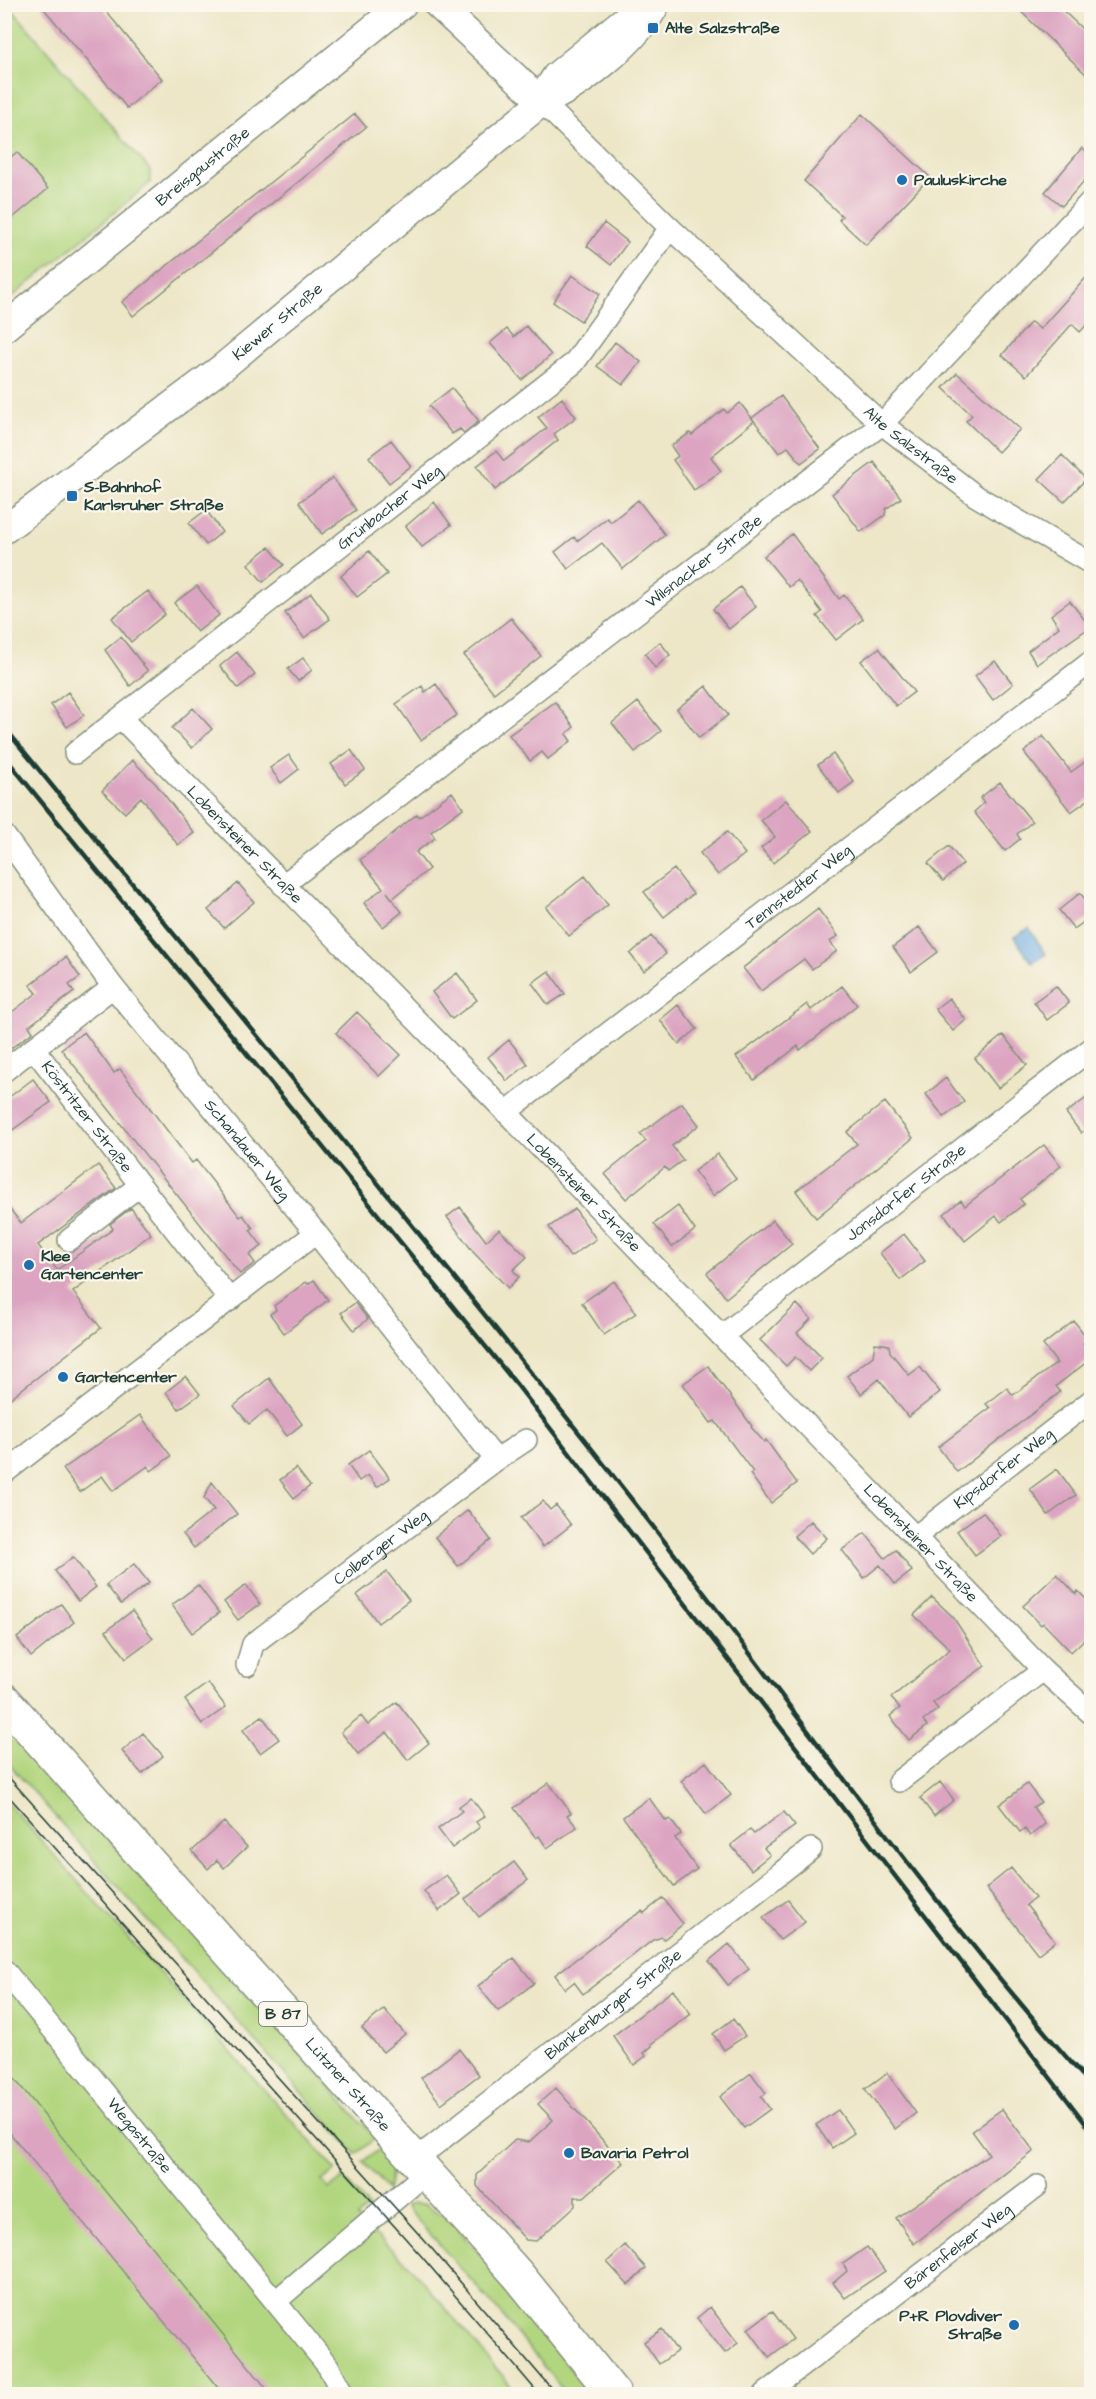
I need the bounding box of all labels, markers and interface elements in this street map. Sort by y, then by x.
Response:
place label: Alte Salzstraße [665,17,780,39]
marker: Alte Salzstraße [646,21,660,35]
street label: Breisgaustraße [151,122,255,212]
place label: Pauluskirche [914,169,1007,191]
marker: Pauluskirche [895,173,909,187]
street label: Kiewer Straße [228,277,328,366]
street label: Alte Salzstraße [859,401,963,489]
street label: Grünbacher Weg [333,460,447,555]
place label: S-Bahnhof Karlsruher Straße [83,476,224,516]
marker: S-Bahnhof Karlsruher Straße [65,489,79,503]
street label: Wilsnacker Straße [641,509,767,613]
street label: Lobensteiner Straße [182,781,308,909]
street label: Tennstedter Weg [741,839,857,935]
street label: Köstritzer Straße [36,1056,138,1178]
street label: Schandauer Weg [199,1095,295,1205]
street label: Lobensteiner Straße [521,1129,646,1257]
street label: Jonsdorfer Straße [841,1139,971,1246]
place label: Klee Gartencenter [41,1245,143,1285]
marker: Klee Gartencenter [22,1258,36,1272]
place label: Gartencenter [75,1366,177,1388]
marker: Gartencenter [56,1370,70,1384]
street label: Kipsdorfer Weg [949,1423,1059,1514]
street label: Lobensteiner Straße [858,1479,983,1607]
street label: Colberger Weg [329,1504,433,1590]
street label: Blankenburger Straße [540,1944,686,2065]
road number: B 87 [259,2002,307,2026]
street label: Lützner Straße [300,2033,396,2137]
street label: Wegastraße [102,2093,177,2178]
place label: Bavaria Petrol [581,2142,689,2164]
marker: Bavaria Petrol [562,2146,576,2160]
street label: Bärenfelser Weg [900,2198,1017,2294]
place label: P+R Plovdiver Straße [899,2305,1002,2345]
marker: P+R Plovdiver Straße [1007,2318,1021,2332]

